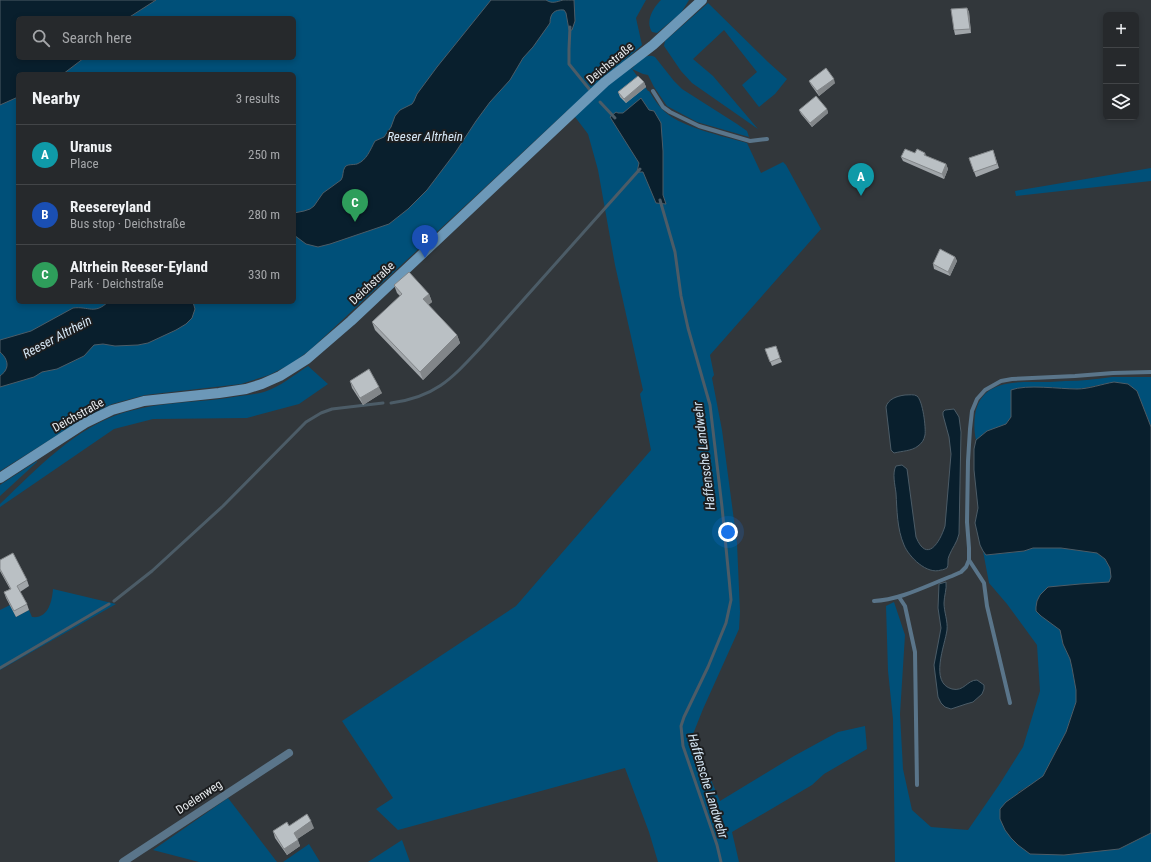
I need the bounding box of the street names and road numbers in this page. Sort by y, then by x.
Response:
street label: Deichstraße [584,39,636,87]
street label: Deichstraße [347,258,398,307]
street label: Deichstraße [50,395,106,435]
street label: Doelenweg [173,777,225,817]

